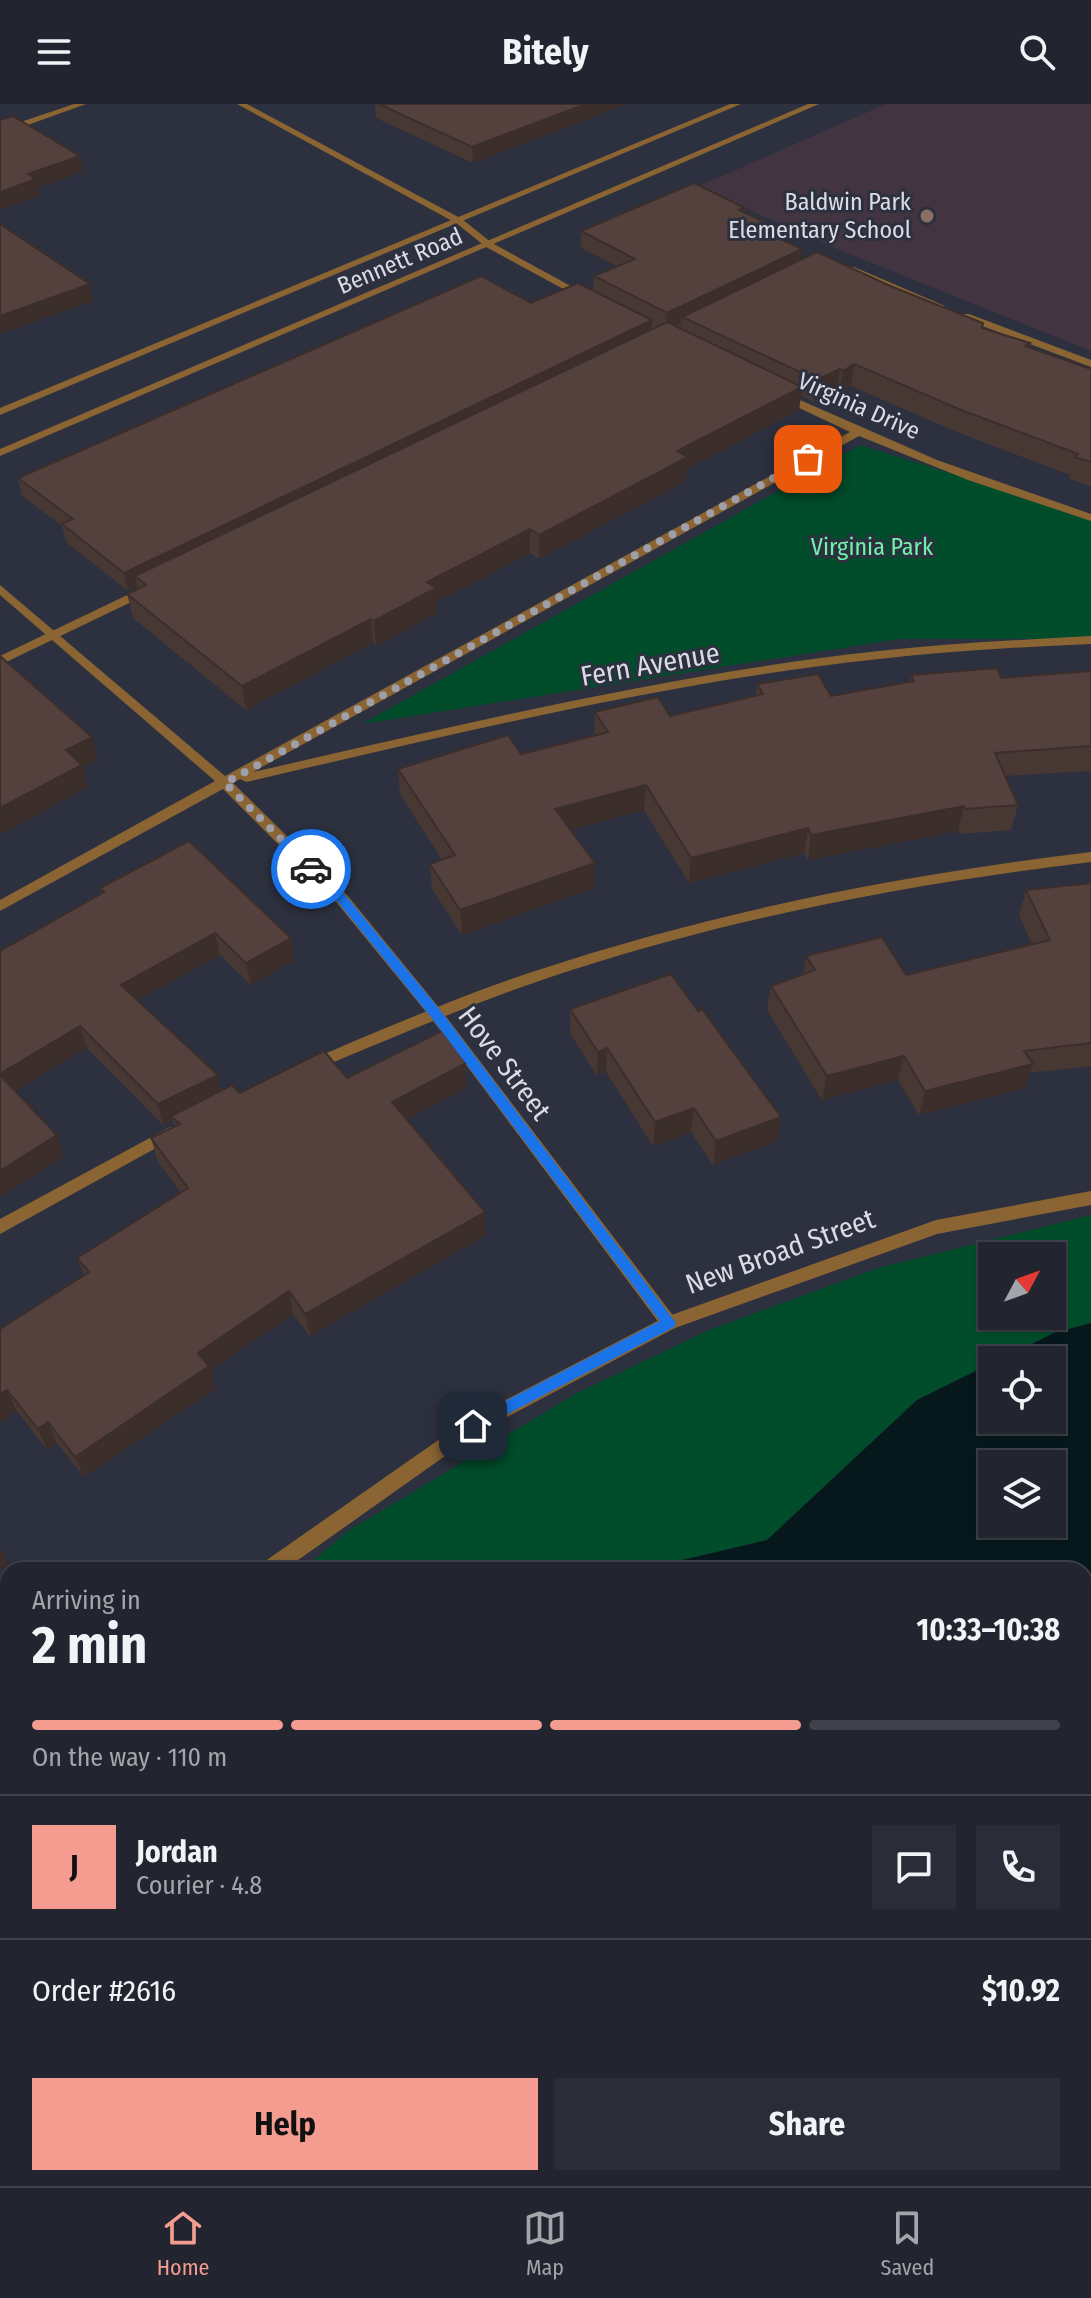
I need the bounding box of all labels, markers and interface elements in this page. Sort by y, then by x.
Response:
icon: menu [32,30,76,74]
text: Bitely [502,30,589,74]
icon: search [1015,30,1059,74]
place label: Baldwin Park Elementary School [728,188,912,244]
marker: Baldwin Park Elementary School [918,207,936,225]
street label: Bennett Road [333,222,467,300]
street label: Virginia Drive [794,367,924,445]
pin [774,425,842,493]
icon: bag [786,437,830,481]
park label: Virginia Park [811,533,934,561]
street label: Fern Avenue [578,636,722,693]
courier [271,829,351,909]
icon: car [289,847,333,891]
street label: Hove Street [451,1000,558,1127]
street label: New Broad Street [681,1202,880,1301]
north arrow [978,1242,1066,1330]
map controls [978,1242,1066,1538]
button: locate [978,1346,1066,1434]
pin [439,1392,507,1460]
icon: home [451,1404,495,1448]
button: layers [978,1450,1066,1538]
text: Arriving in [32,1585,141,1616]
text: 10:33–10:38 [917,1612,1060,1648]
text: 2 min [32,1614,147,1677]
text: On the way · 110 m [32,1742,227,1773]
button: chat [872,1825,956,1909]
button: phone [976,1825,1060,1909]
text: Jordan [136,1834,218,1870]
text: J [70,1849,78,1885]
text: Courier · 4.8 [136,1870,262,1901]
text: Order #2616 [32,1973,176,2009]
text: $10.92 [982,1973,1060,2009]
button: Help [32,2078,538,2170]
button: Share [554,2078,1060,2170]
tab: Home [157,2206,209,2281]
tab: Map [523,2206,567,2281]
tab: Saved [880,2206,934,2281]

